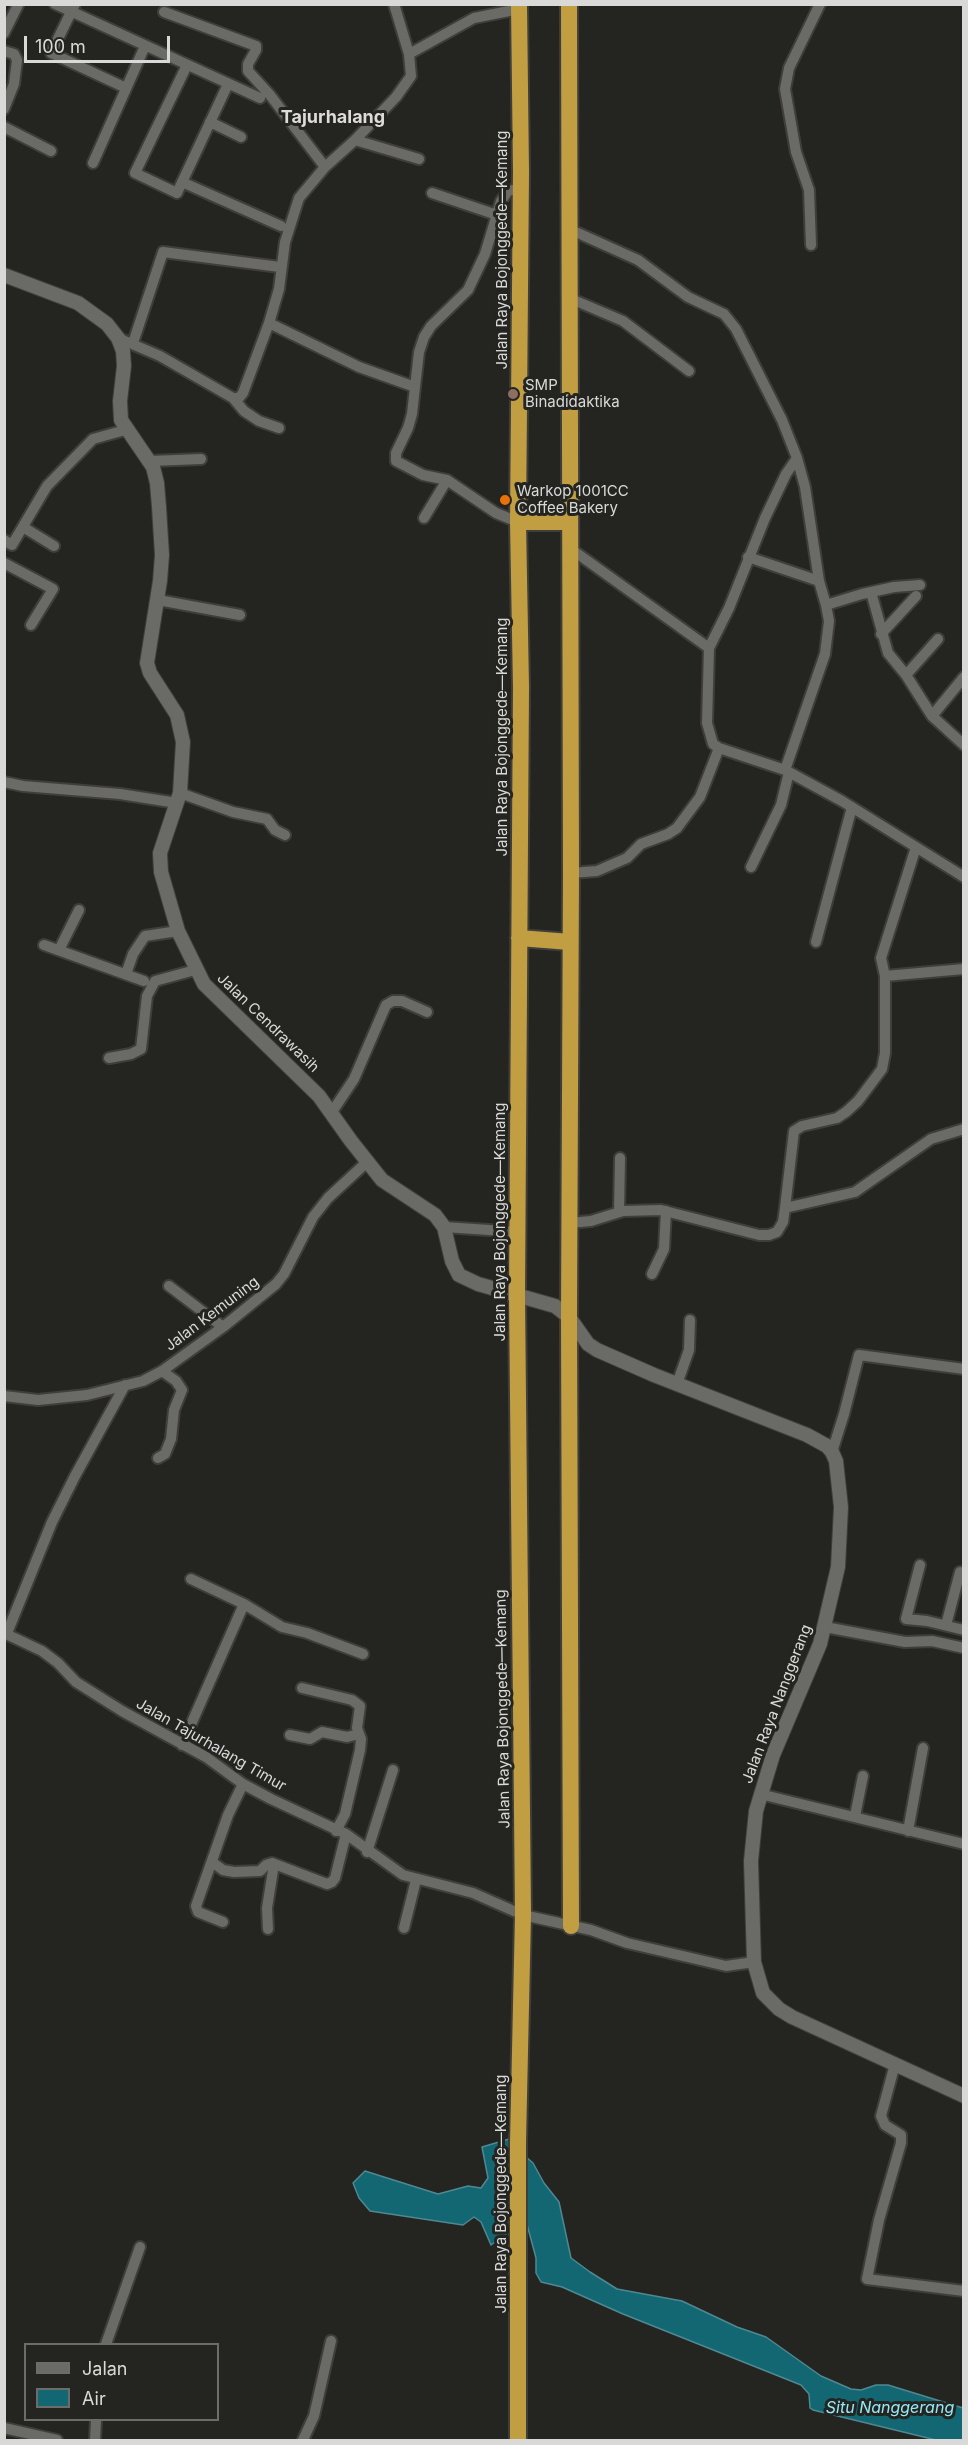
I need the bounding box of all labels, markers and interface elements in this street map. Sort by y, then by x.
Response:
scale bar [27,24,172,62]
text: 100 m [35,36,86,57]
district label: Tajurhalang [281,107,385,129]
street label: Jalan Raya Bojonggede—Kemang [493,130,511,370]
place label: SMP Binadidaktika [525,376,620,411]
marker: SMP Binadidaktika [506,387,520,401]
place label: Warkop 1001CC Coffee Bakery [517,482,629,517]
marker: Warkop 1001CC Coffee Bakery [498,493,512,507]
street label: Jalan Raya Bojonggede—Kemang [493,617,511,857]
street label: Jalan Cendrawasih [213,970,323,1076]
street label: Jalan Raya Bojonggede—Kemang [491,1102,509,1342]
street label: Jalan Kemuning [161,1273,263,1355]
street label: Jalan Raya Bojonggede—Kemang [492,1589,514,1829]
street label: Jalan Raya Nanggerang [738,1622,816,1786]
street label: Jalan Tajurhalang Timur [133,1695,289,1795]
street label: Jalan Raya Bojonggede—Kemang [492,2074,510,2314]
legend [24,2343,219,2421]
text: Jalan [82,2358,127,2379]
text: Air [82,2388,106,2409]
water label: Situ Nanggerang [826,2398,954,2418]

